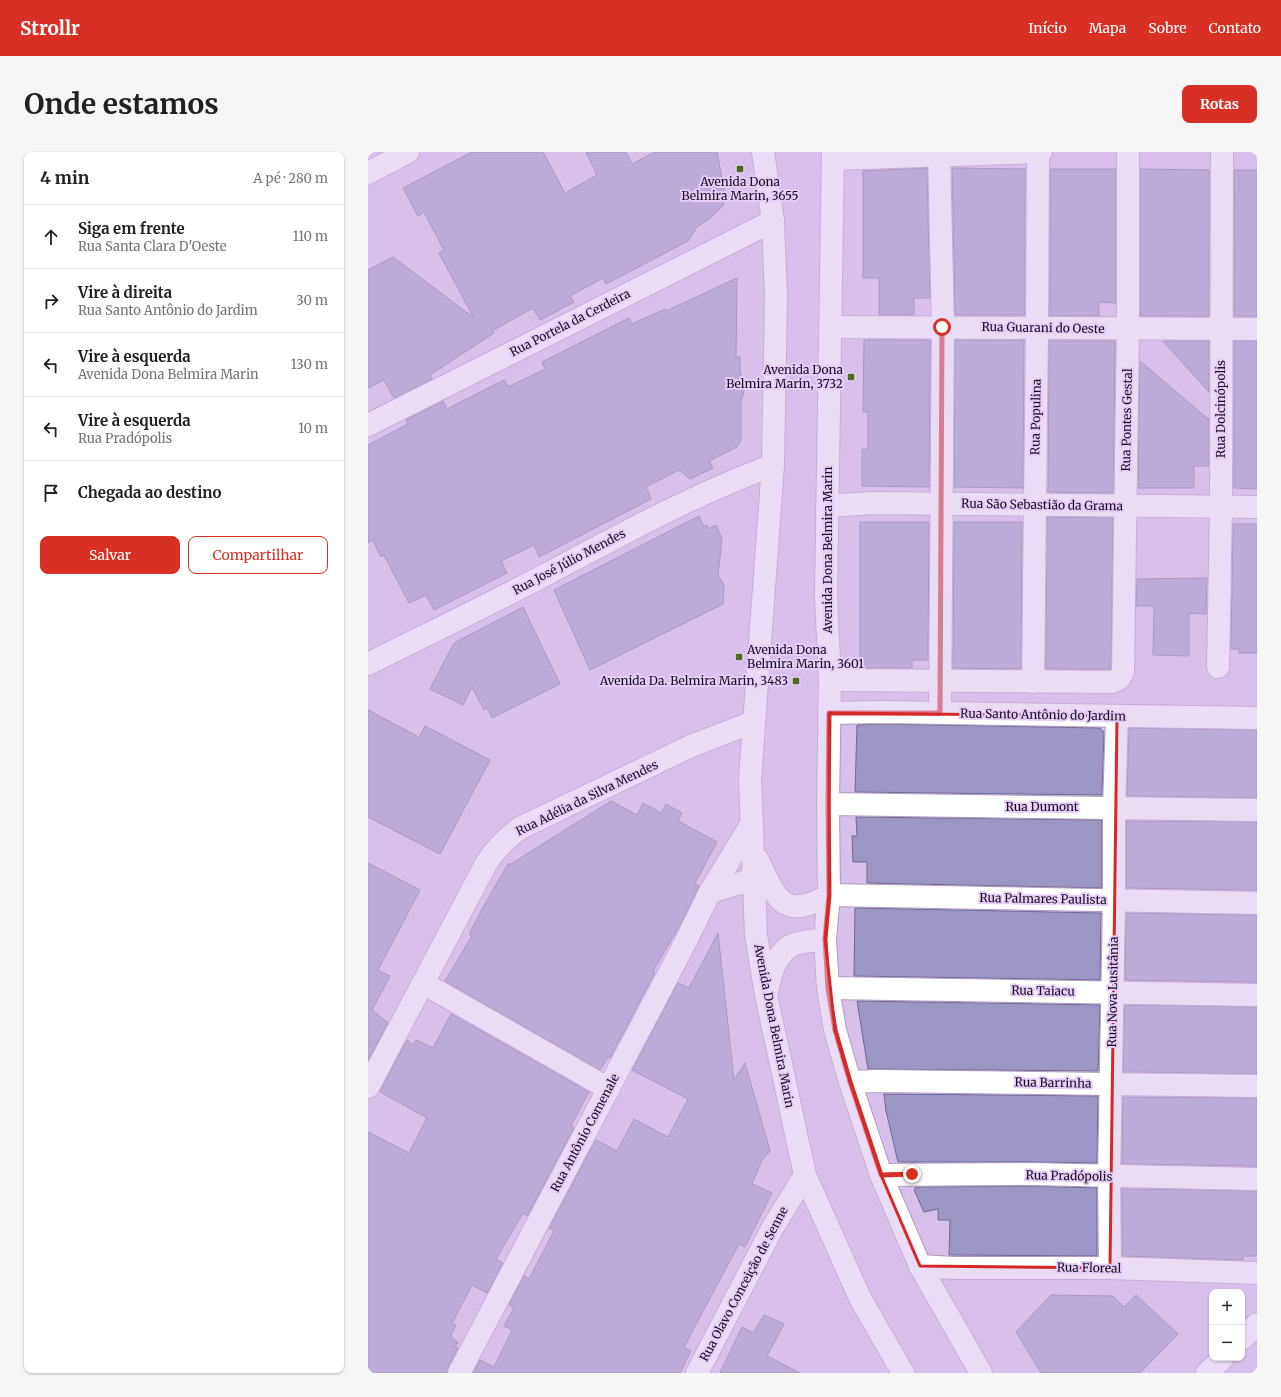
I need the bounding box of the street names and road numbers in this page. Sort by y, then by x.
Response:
street label: Rua Portela da Cerdeira [507,285,633,359]
street label: Rua Guarani do Oeste [981,319,1105,336]
street label: Rua Dolcinópolis [1213,360,1228,458]
street label: Rua Pontes Gestal [1118,368,1135,472]
street label: Rua Populina [1027,378,1044,455]
street label: Avenida Dona Belmira Marin [820,467,835,634]
street label: Rua São Sebastião da Grama [961,496,1124,513]
street label: Rua José Júlio Mendes [510,525,628,598]
street label: Rua Santo Antônio do Jardim [960,706,1126,723]
street label: Rua Adélia da Silva Mendes [513,756,660,839]
street label: Rua Dumont [1006,799,1079,814]
street label: Rua Palmares Paulista [979,890,1107,907]
street label: Rua Nova Lusitânia [1104,936,1121,1048]
street label: Avenida Dona Belmira Marin [751,942,798,1109]
street label: Rua Taiacu [1011,982,1075,999]
street label: Rua Antônio Comenale [547,1071,622,1194]
street label: Rua Barrinha [1014,1074,1092,1091]
street label: Rua Pradópolis [1025,1167,1113,1184]
street label: Rua Olavo Conceição de Senne [696,1204,791,1364]
street label: Rua Floreal [1057,1259,1122,1276]

